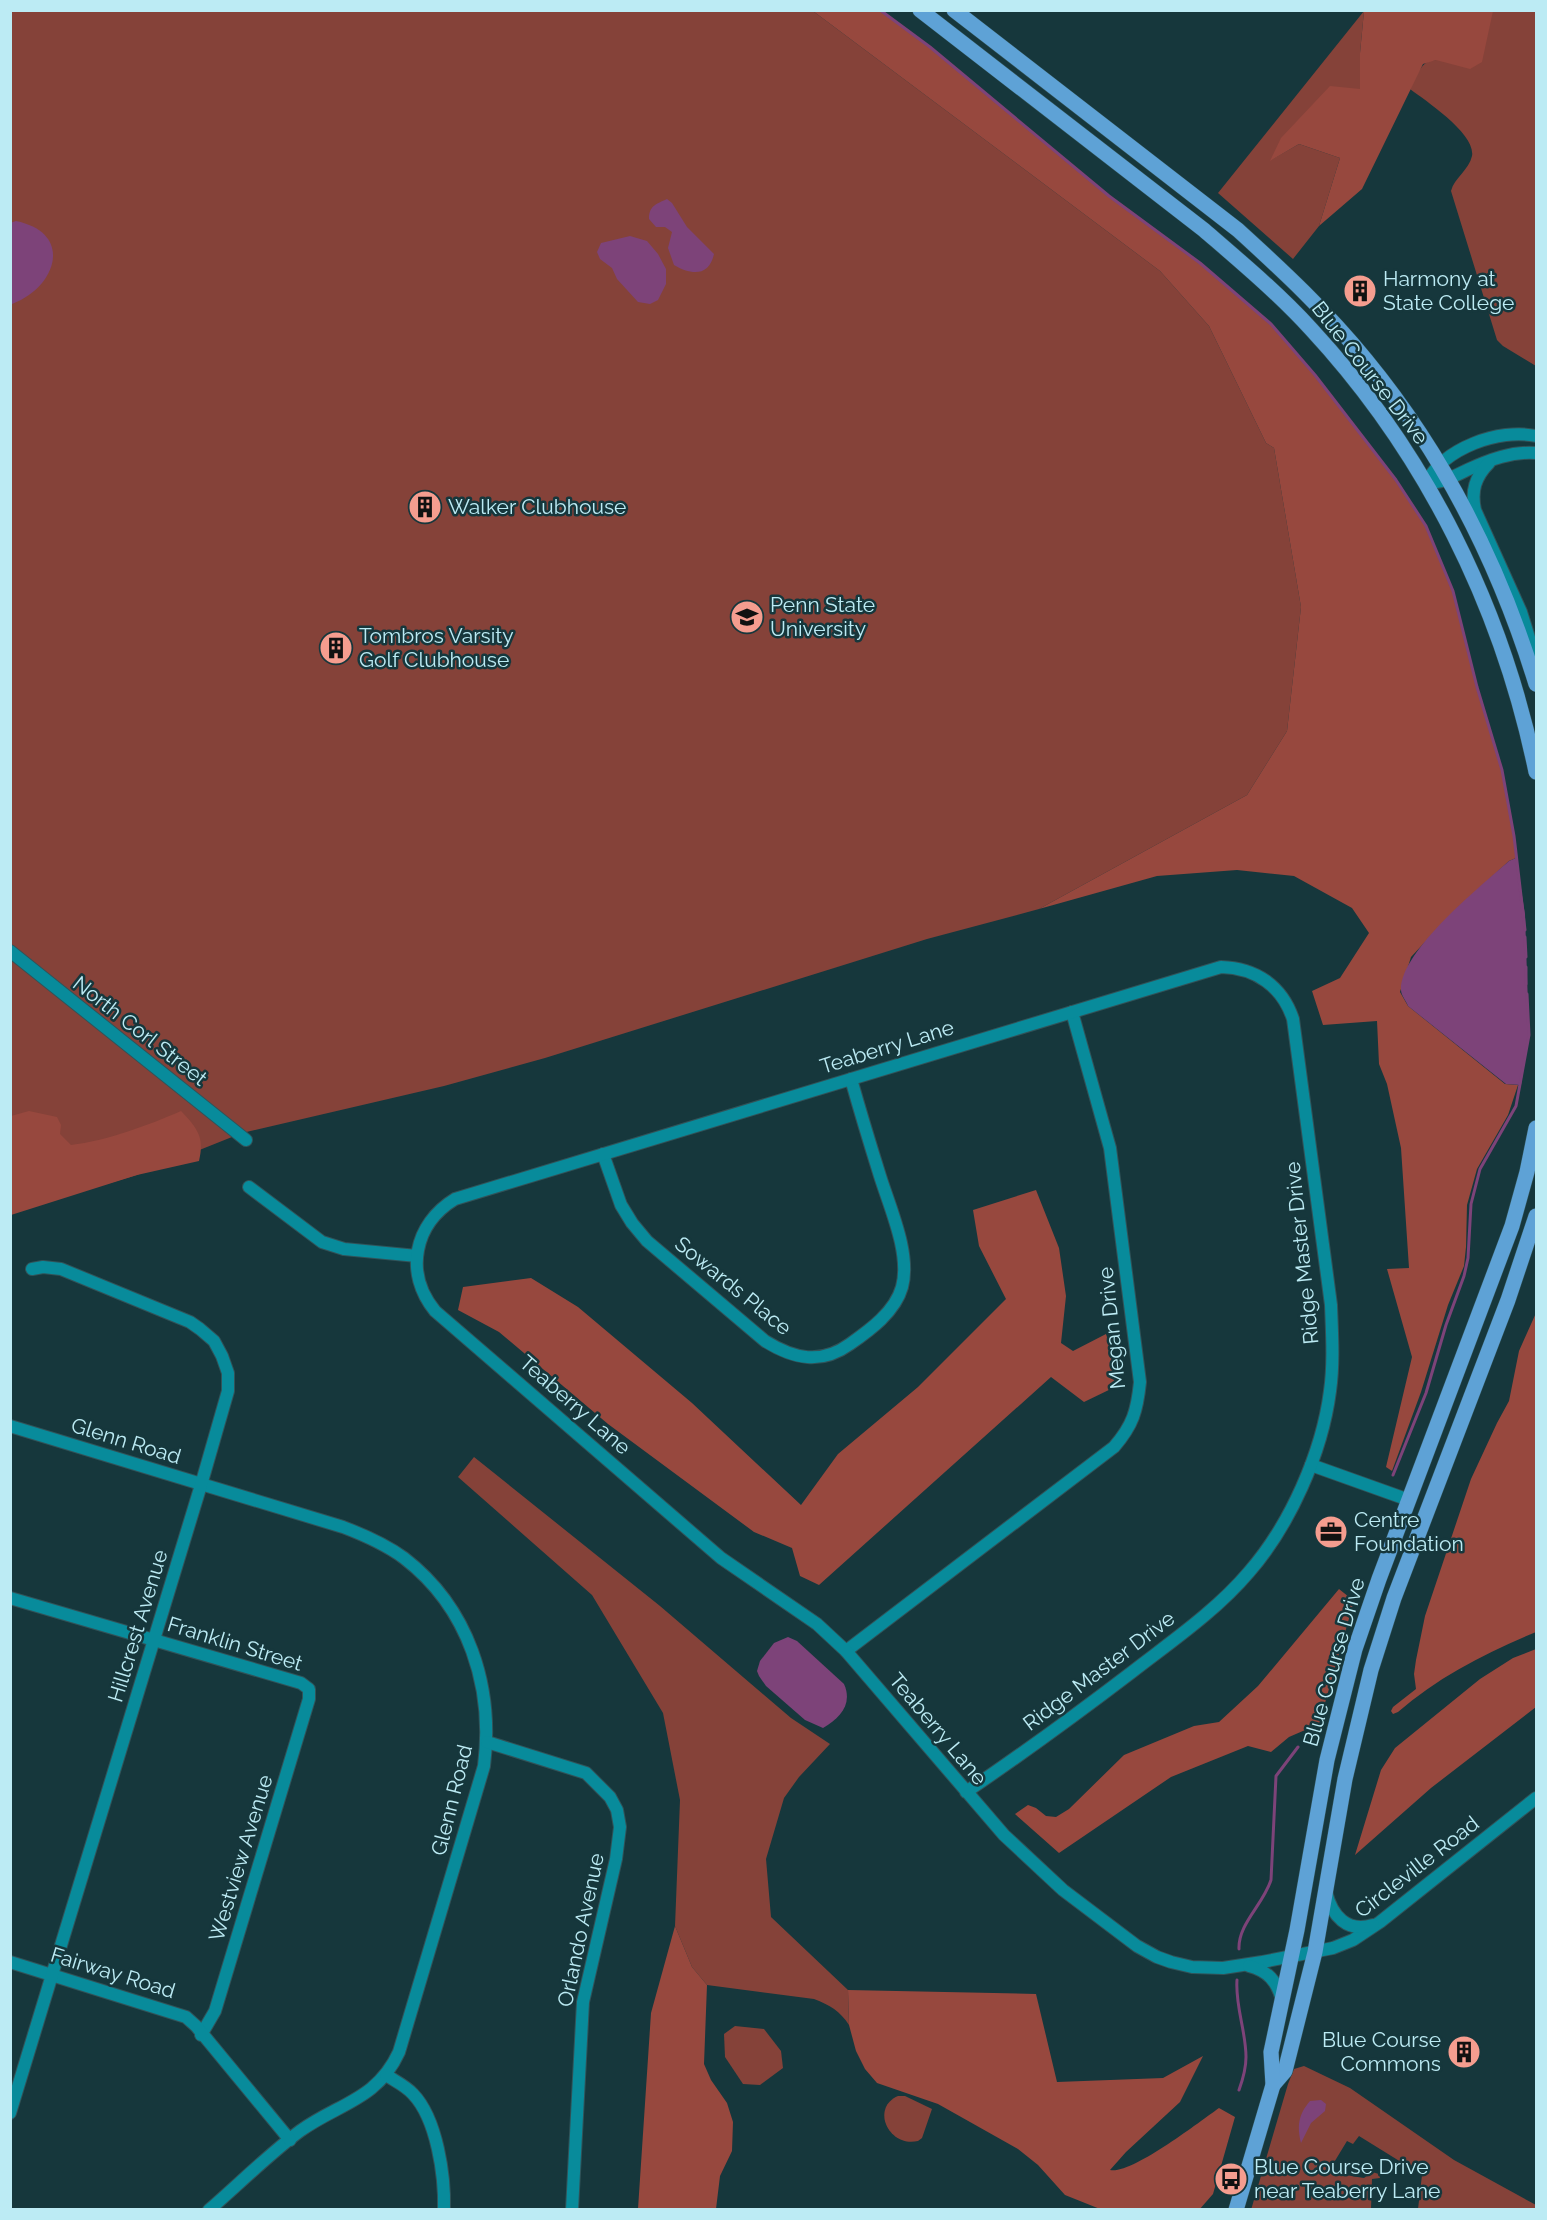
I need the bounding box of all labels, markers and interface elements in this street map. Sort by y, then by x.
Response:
place label: Harmony at State College [1383,266,1514,315]
building icon: Harmony at State College [1342,273,1378,309]
street label: Blue Course Drive [1307,296,1434,449]
building icon: Walker Clubhouse [407,489,443,525]
place label: Walker Clubhouse [448,494,626,519]
place label: Penn State University [770,592,875,641]
school or university icon: Penn State University [729,599,765,635]
place label: Tombros Varsity Golf Clubhouse [359,623,514,672]
building icon: Tombros Varsity Golf Clubhouse [318,630,354,666]
street label: North Corl Street [68,970,212,1091]
street label: Teaberry Lane [817,1014,957,1079]
street label: Ridge Master Drive [1279,1161,1324,1346]
street label: Sowards Place [670,1231,797,1340]
street label: Megan Drive [1093,1266,1130,1390]
street label: Teaberry Lane [515,1350,636,1460]
street label: Glenn Road [68,1412,184,1469]
place label: Centre Foundation [1354,1507,1464,1556]
office icon: Centre Foundation [1313,1514,1349,1550]
street label: Hillcrest Avenue [102,1547,173,1705]
street label: Blue Course Drive [1297,1575,1370,1749]
street label: Ridge Master Drive [1018,1605,1179,1736]
street label: Franklin Street [165,1611,306,1676]
street label: Teaberry Lane [884,1668,993,1790]
street label: Glenn Road [426,1742,477,1858]
street label: Westview Avenue [203,1772,278,1944]
street label: Circleville Road [1350,1810,1484,1923]
street label: Orlando Avenue [552,1851,609,2009]
street label: Fairway Road [48,1942,178,2003]
place label: Blue Course Commons [1322,2027,1441,2076]
building icon: Blue Course Commons [1446,2034,1482,2070]
place label: Blue Course Drive near Teaberry Lane [1254,2154,1440,2203]
bus stop icon: Blue Course Drive near Teaberry Lane [1213,2161,1249,2197]

